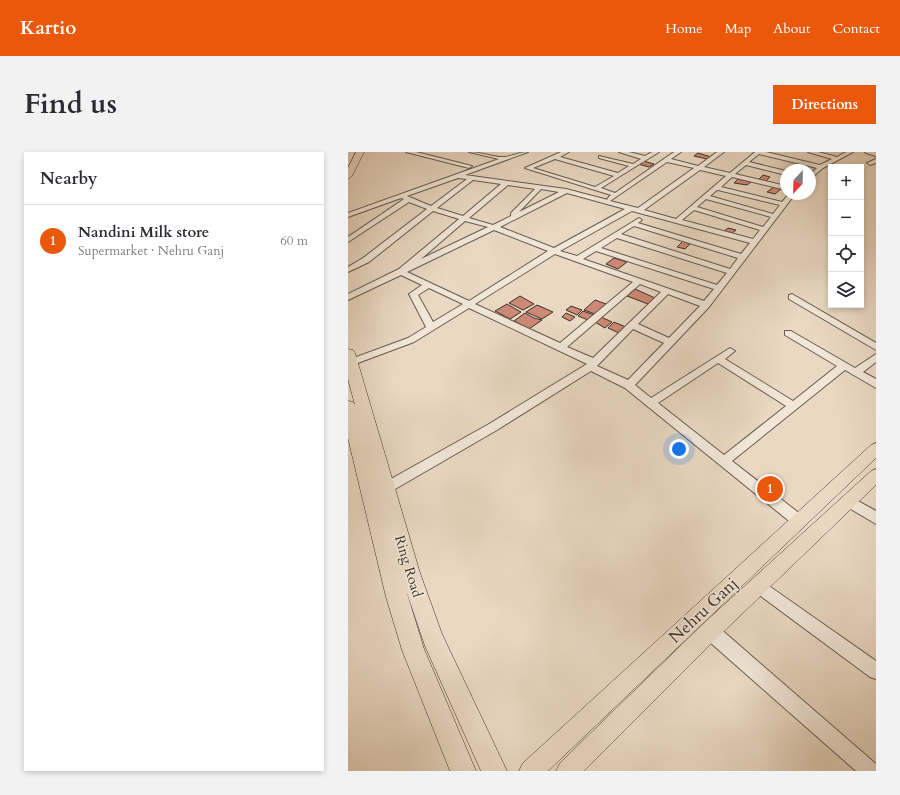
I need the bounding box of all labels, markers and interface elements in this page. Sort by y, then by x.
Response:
text: Kartio [20,15,76,41]
text: Home [665,19,703,38]
text: Map [725,19,751,38]
text: About [773,19,810,38]
text: Contact [832,19,880,38]
text: Find us [24,85,117,123]
button: Directions [773,85,876,124]
north arrow [780,164,816,200]
map controls [828,164,864,308]
button: + [828,164,864,200]
text: Nearby [40,167,97,190]
button: − [828,200,864,236]
text: Nandini Milk store [78,222,209,242]
text: 1 [50,232,56,250]
text: 60 m [280,232,308,250]
button: locate [828,236,864,272]
text: Supermarket · Nehru Ganj [78,242,224,260]
button: layers [828,272,864,308]
your location [669,439,689,459]
pin: 1 [757,474,783,504]
street label: Ring Road [390,533,427,600]
street label: Nehru Ganj [664,572,743,648]

